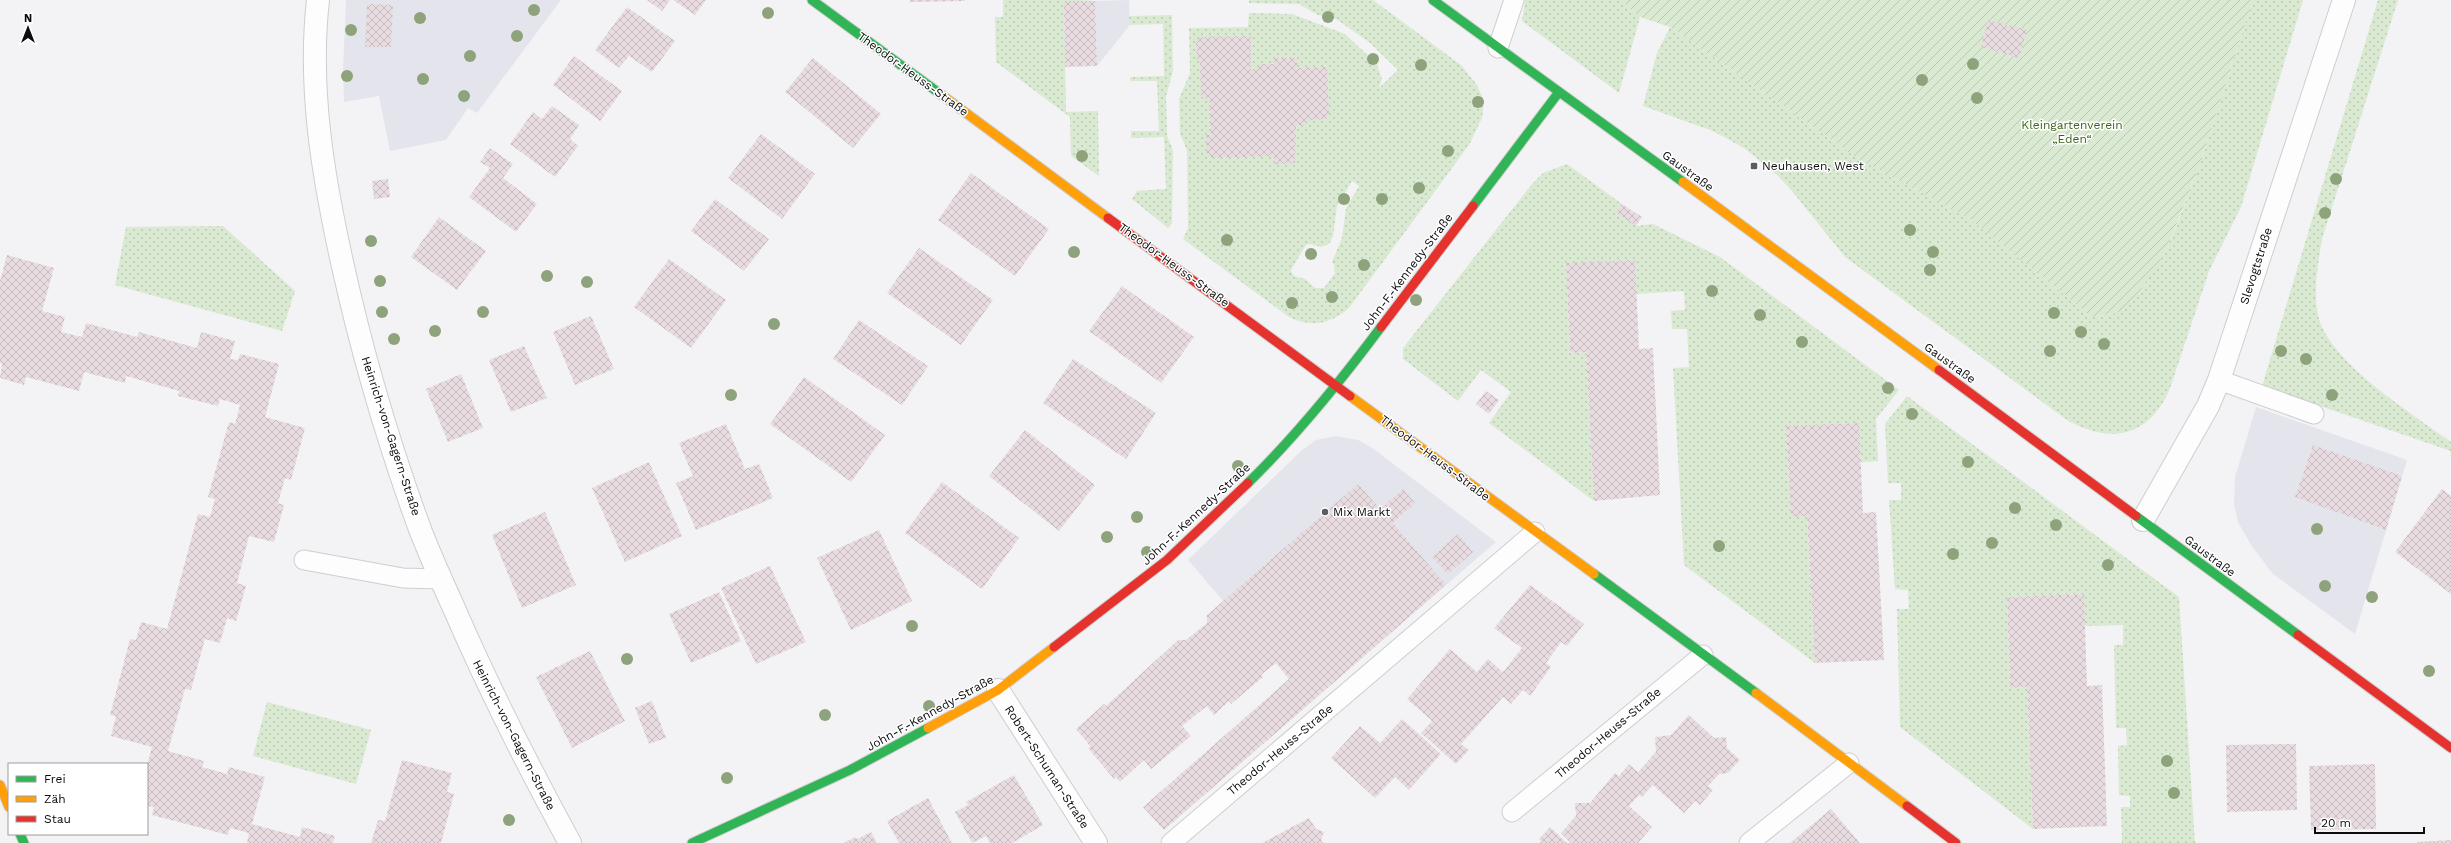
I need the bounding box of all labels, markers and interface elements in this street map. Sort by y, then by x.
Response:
north arrow [8,8,48,48]
text: N [24,12,32,25]
street label: Theodor-Heuss-Straße [855,29,971,119]
park label: Kleingartenverein „Eden“ [2021,118,2123,146]
street label: Gaustraße [1660,148,1716,194]
place label: Neuhausen, West [1762,159,1864,173]
marker: Neuhausen, West [1749,161,1759,171]
street label: John-F.-Kennedy-Straße [1358,211,1456,333]
street label: Theodor-Heuss-Straße [1116,220,1232,310]
street label: Slevogtstraße [2237,226,2275,306]
street label: Gaustraße [1922,340,1978,386]
street label: Heinrich-von-Gagern-Straße [359,355,423,518]
street label: Theodor-Heuss-Straße [1377,412,1493,504]
street label: John-F.-Kennedy-Straße [1139,460,1253,568]
place label: Mix Markt [1333,505,1390,519]
marker: Mix Markt [1320,507,1330,517]
street label: Gaustraße [2182,532,2238,580]
street label: Heinrich-von-Gagern-Straße [470,657,558,813]
street label: John-F.-Kennedy-Straße [864,672,996,754]
street label: Theodor-Heuss-Straße [1552,685,1664,781]
street label: Theodor-Heuss-Straße [1224,702,1336,798]
street label: Robert-Schuman-Straße [1002,703,1092,831]
legend [8,763,148,835]
text: Frei [44,772,66,786]
text: Zäh [44,792,66,806]
scale bar [2315,809,2424,835]
text: Stau [44,812,71,826]
text: 20 m [2321,816,2351,830]

